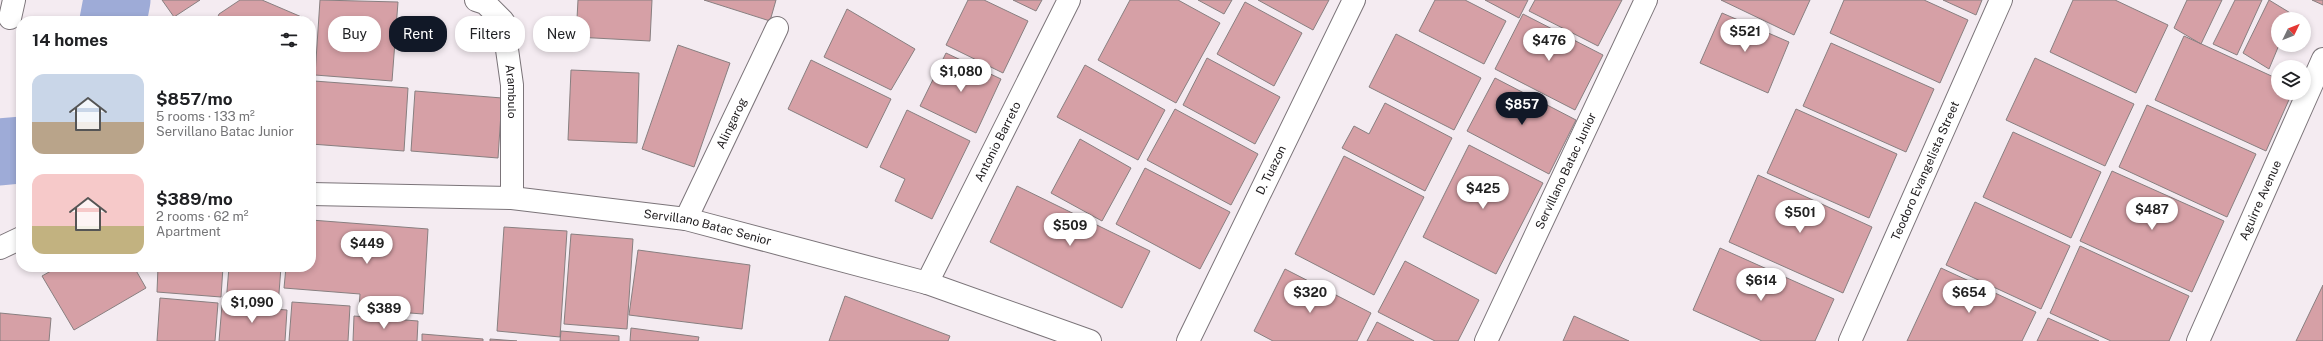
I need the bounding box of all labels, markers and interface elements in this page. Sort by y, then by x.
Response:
north arrow [2271,12,2311,52]
map controls [2271,12,2311,100]
chip: Buy [328,16,381,52]
chip: Rent [389,16,447,52]
chip: Filters [455,16,525,52]
chip: New [533,16,590,52]
pin: $521 [1721,19,1769,53]
text: $521 [1729,24,1761,39]
pin: $476 [1525,28,1573,62]
icon: filters [278,29,300,51]
text: 14 homes [32,30,108,50]
text: $476 [1532,33,1566,48]
pin: $1,080 [928,59,994,93]
button: layers [2271,60,2311,100]
street label: Arambulo [502,63,519,119]
text: $1,080 [939,64,983,79]
text: $857/mo [156,89,233,109]
icon: home [64,90,112,138]
pin: $857 [1498,92,1546,126]
street label: Alingarog [713,96,750,151]
text: $857 [1505,97,1539,112]
street label: Antonio Barreto [972,99,1024,184]
street label: Teodoro Evangelista Street [1888,99,1962,243]
text: 5 rooms · 133 m² [156,109,255,124]
street label: Servillano Batac Junior [1532,110,1599,231]
text: Servillano Batac Junior [156,124,294,139]
street label: D. Tuazon [1253,143,1289,197]
street label: Aguirre Avenue [2237,158,2284,242]
pin: $425 [1459,176,1507,210]
text: $425 [1466,181,1500,196]
text: $389/mo [156,189,233,209]
icon: home [64,190,112,238]
pin: $487 [2128,197,2176,231]
pin: $501 [1776,200,1824,234]
text: $487 [2135,202,2169,217]
text: $501 [1784,205,1816,220]
street label: Servillano Batac Senior [643,207,773,248]
text: 2 rooms · 62 m² [156,209,249,224]
pin: $509 [1046,213,1094,247]
text: $509 [1053,218,1087,233]
text: Apartment [156,224,221,239]
pin: $449 [343,231,391,265]
text: $449 [350,236,384,251]
pin: $614 [1737,268,1785,302]
text: $614 [1745,273,1777,288]
pin: $320 [1286,280,1334,314]
pin: $654 [1945,280,1993,314]
text: $320 [1293,285,1327,300]
text: $654 [1952,285,1986,300]
pin: $1,090 [219,290,285,324]
text: $1,090 [230,295,274,310]
pin: $389 [360,296,408,330]
text: $389 [367,301,401,316]

